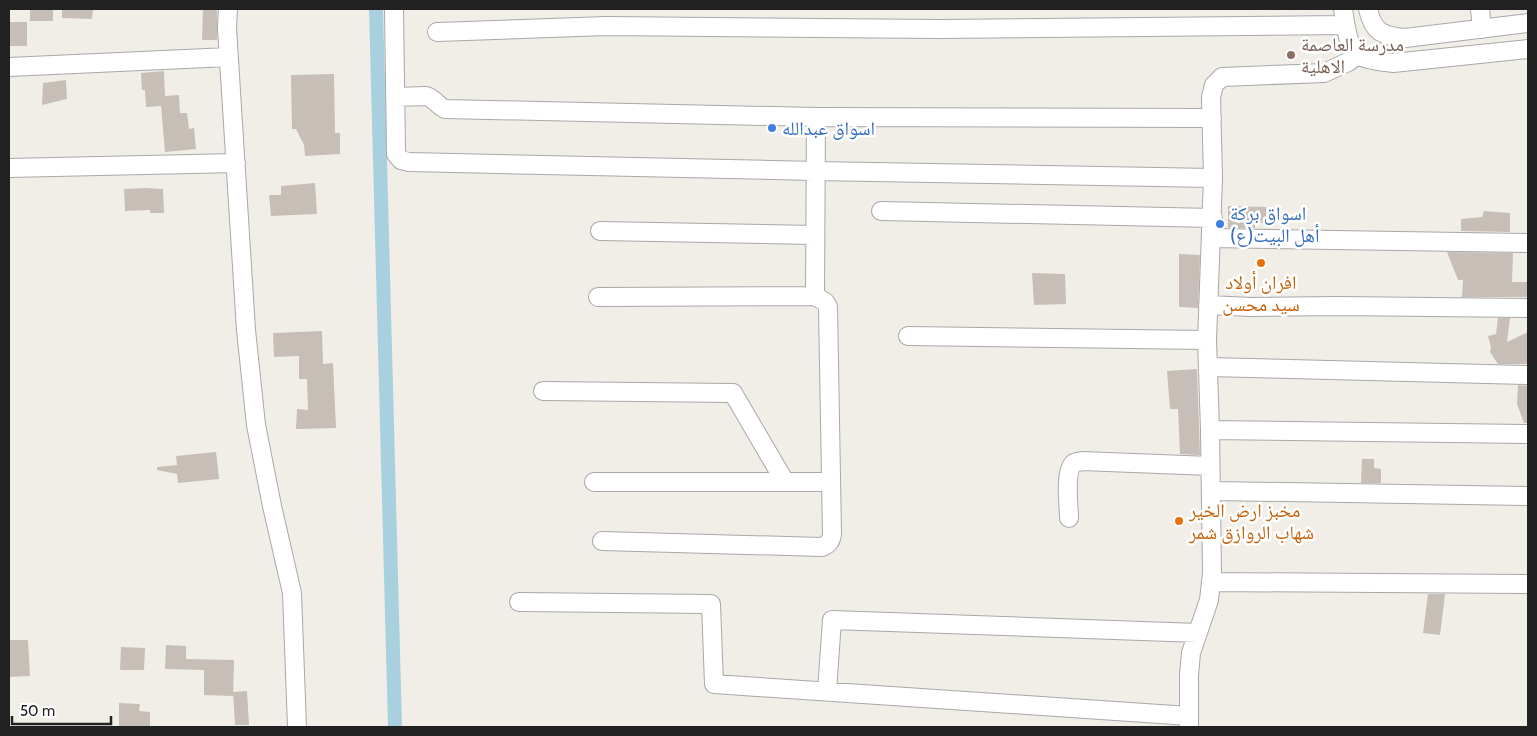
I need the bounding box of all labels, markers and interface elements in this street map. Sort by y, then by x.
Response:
place label: مدرسة العاصمة الاهلية [1301,33,1404,78]
marker: مدرسة العاصمة الاهلية [1285,49,1297,61]
place label: اسواق عبدالله [782,117,875,140]
marker: اسواق عبدالله [766,122,778,134]
place label: اسواق بركة أهل البيت(ع) [1230,202,1320,247]
marker: اسواق بركة أهل البيت(ع) [1214,218,1226,230]
marker: افران أولاد سيد محسن [1255,257,1267,269]
place label: افران أولاد سيد محسن [1222,271,1300,316]
place label: مخبز ارض الخير شهاب الروازق شمر [1188,499,1314,544]
marker: مخبز ارض الخير شهاب الروازق شمر [1173,515,1185,527]
scale bar [12,694,111,726]
text: 50 m [20,702,55,720]

